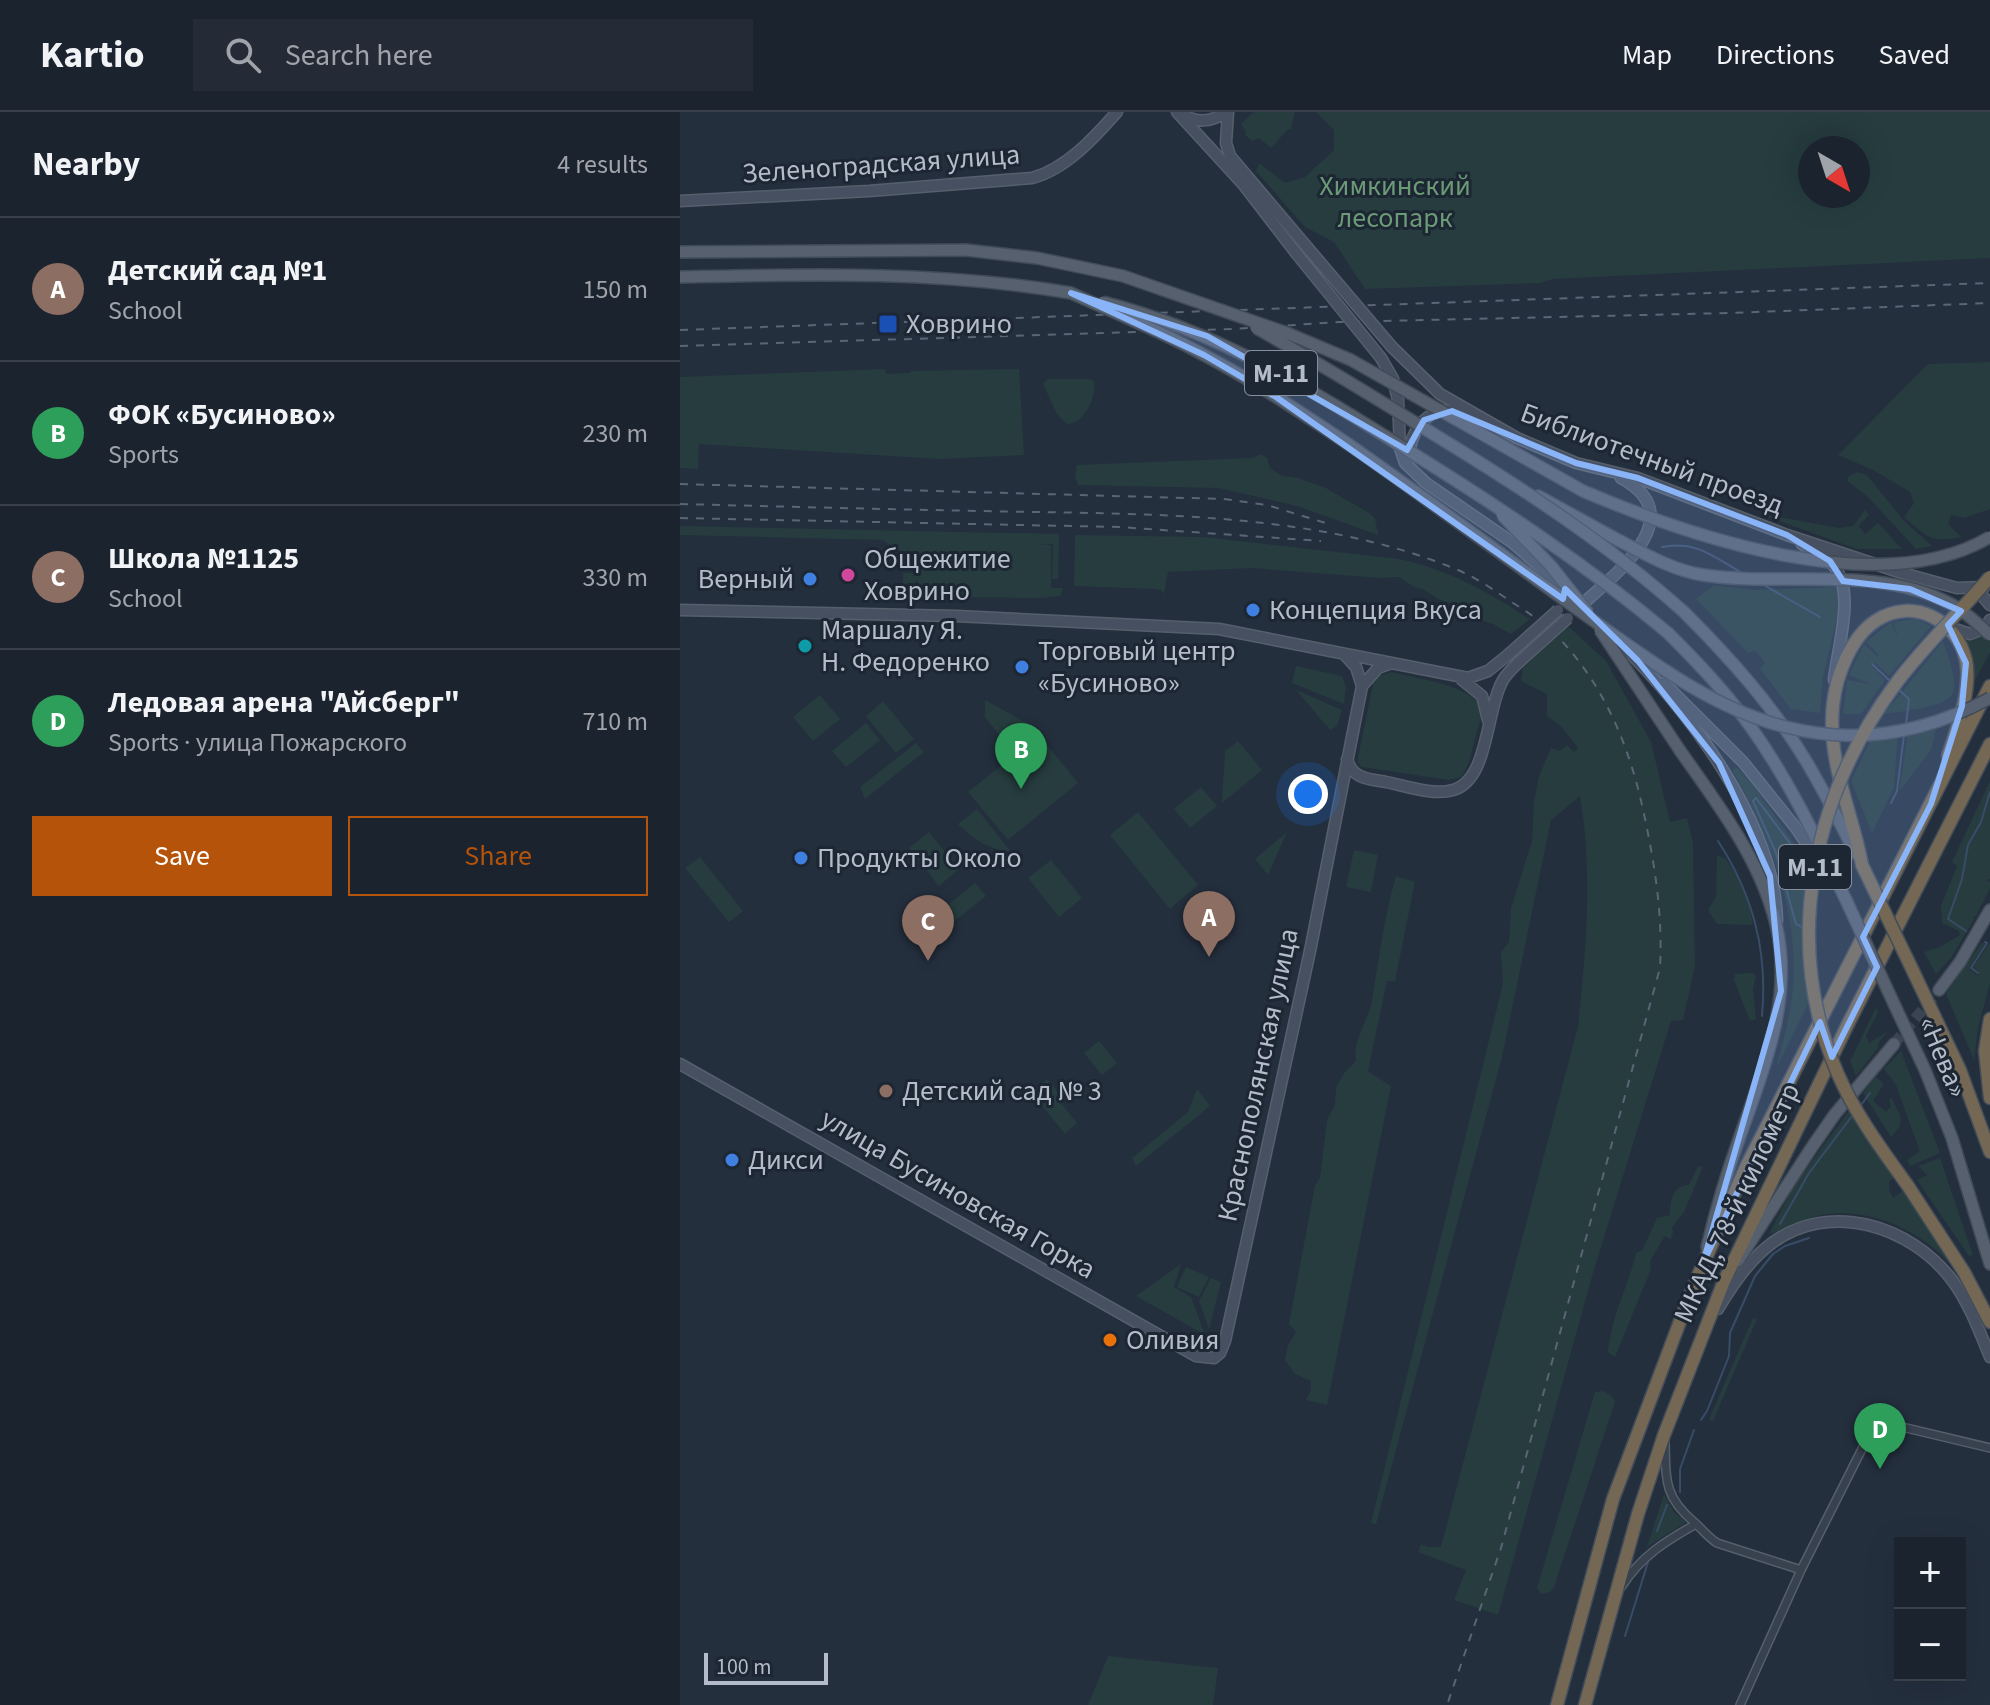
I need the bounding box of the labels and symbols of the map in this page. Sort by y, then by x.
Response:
street label: Зеленоградская улица [741,134,1021,194]
north arrow [1798,136,1870,208]
park label: Химкинский лесопарк [1319,166,1471,238]
place label: Ховрино [906,304,1012,344]
marker: Ховрино [877,313,899,335]
road number: М-11 [1245,351,1317,395]
street label: Библиотечный проезд [1515,393,1789,525]
place label: Общежитие Ховрино [864,539,1011,611]
place label: Верный [698,559,794,599]
marker: Общежитие Ховрино [839,566,857,584]
marker: Верный [801,570,819,588]
place label: Концепция Вкуса [1269,590,1482,630]
marker: Концепция Вкуса [1244,601,1262,619]
place label: Маршалу Я. Н. Федоренко [821,610,990,682]
place label: Торговый центр «Бусиново» [1038,631,1236,703]
marker: Маршалу Я. Н. Федоренко [796,637,814,655]
marker: Торговый центр «Бусиново» [1013,658,1031,676]
pin: B [995,723,1047,789]
your location [1288,774,1328,814]
place label: Продукты Около [817,838,1022,878]
road number: М-11 [1779,845,1851,889]
marker: Продукты Около [792,849,810,867]
pin: A [1183,891,1235,957]
pin: C [902,895,954,961]
street label: Краснополянская улица [1207,925,1309,1225]
street label: «Нева» [1908,1010,1978,1104]
place label: Детский сад № 3 [902,1071,1102,1111]
street label: МКАД, 78-й километр [1664,1077,1810,1329]
marker: Детский сад № 3 [877,1082,895,1100]
street label: улица Бусиновская Горка [813,1099,1103,1289]
place label: Дикси [748,1140,824,1180]
marker: Дикси [723,1151,741,1169]
place label: Оливия [1126,1320,1220,1360]
marker: Оливия [1101,1331,1119,1349]
pin: D [1854,1403,1906,1469]
scale bar [704,1649,828,1685]

